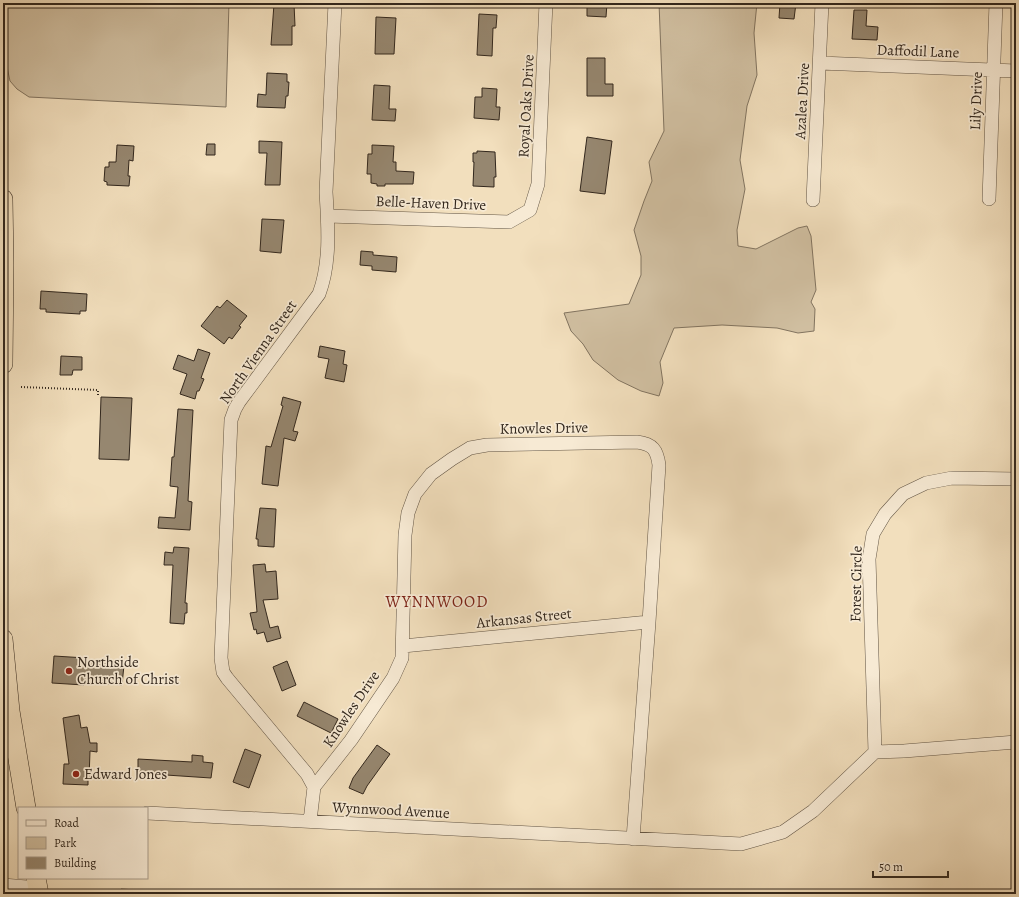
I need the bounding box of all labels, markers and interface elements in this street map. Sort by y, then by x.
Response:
street label: Daffodil Lane [876,40,960,62]
street label: Royal Oaks Drive [513,54,539,158]
street label: Azalea Drive [790,62,814,141]
street label: Lily Drive [965,71,987,131]
street label: Belle-Haven Drive [375,191,487,215]
street label: North Vienna Street [215,296,301,408]
street label: Knowles Drive [500,417,589,439]
street label: Forest Circle [845,545,867,622]
district label: WYNNWOOD [385,591,488,613]
street label: Arkansas Street [474,603,573,633]
place label: Northside Church of Christ [77,652,179,689]
marker: Northside Church of Christ [64,666,74,676]
street label: Knowles Drive [318,666,384,751]
place label: Edward Jones [84,764,167,784]
marker: Edward Jones [71,769,81,779]
street label: Wynnwood Avenue [331,797,450,823]
legend [18,807,148,879]
text: Road [54,815,80,831]
text: Park [54,835,77,851]
scale bar [873,853,948,879]
text: Building [54,855,96,871]
text: 50 m [879,859,903,875]

